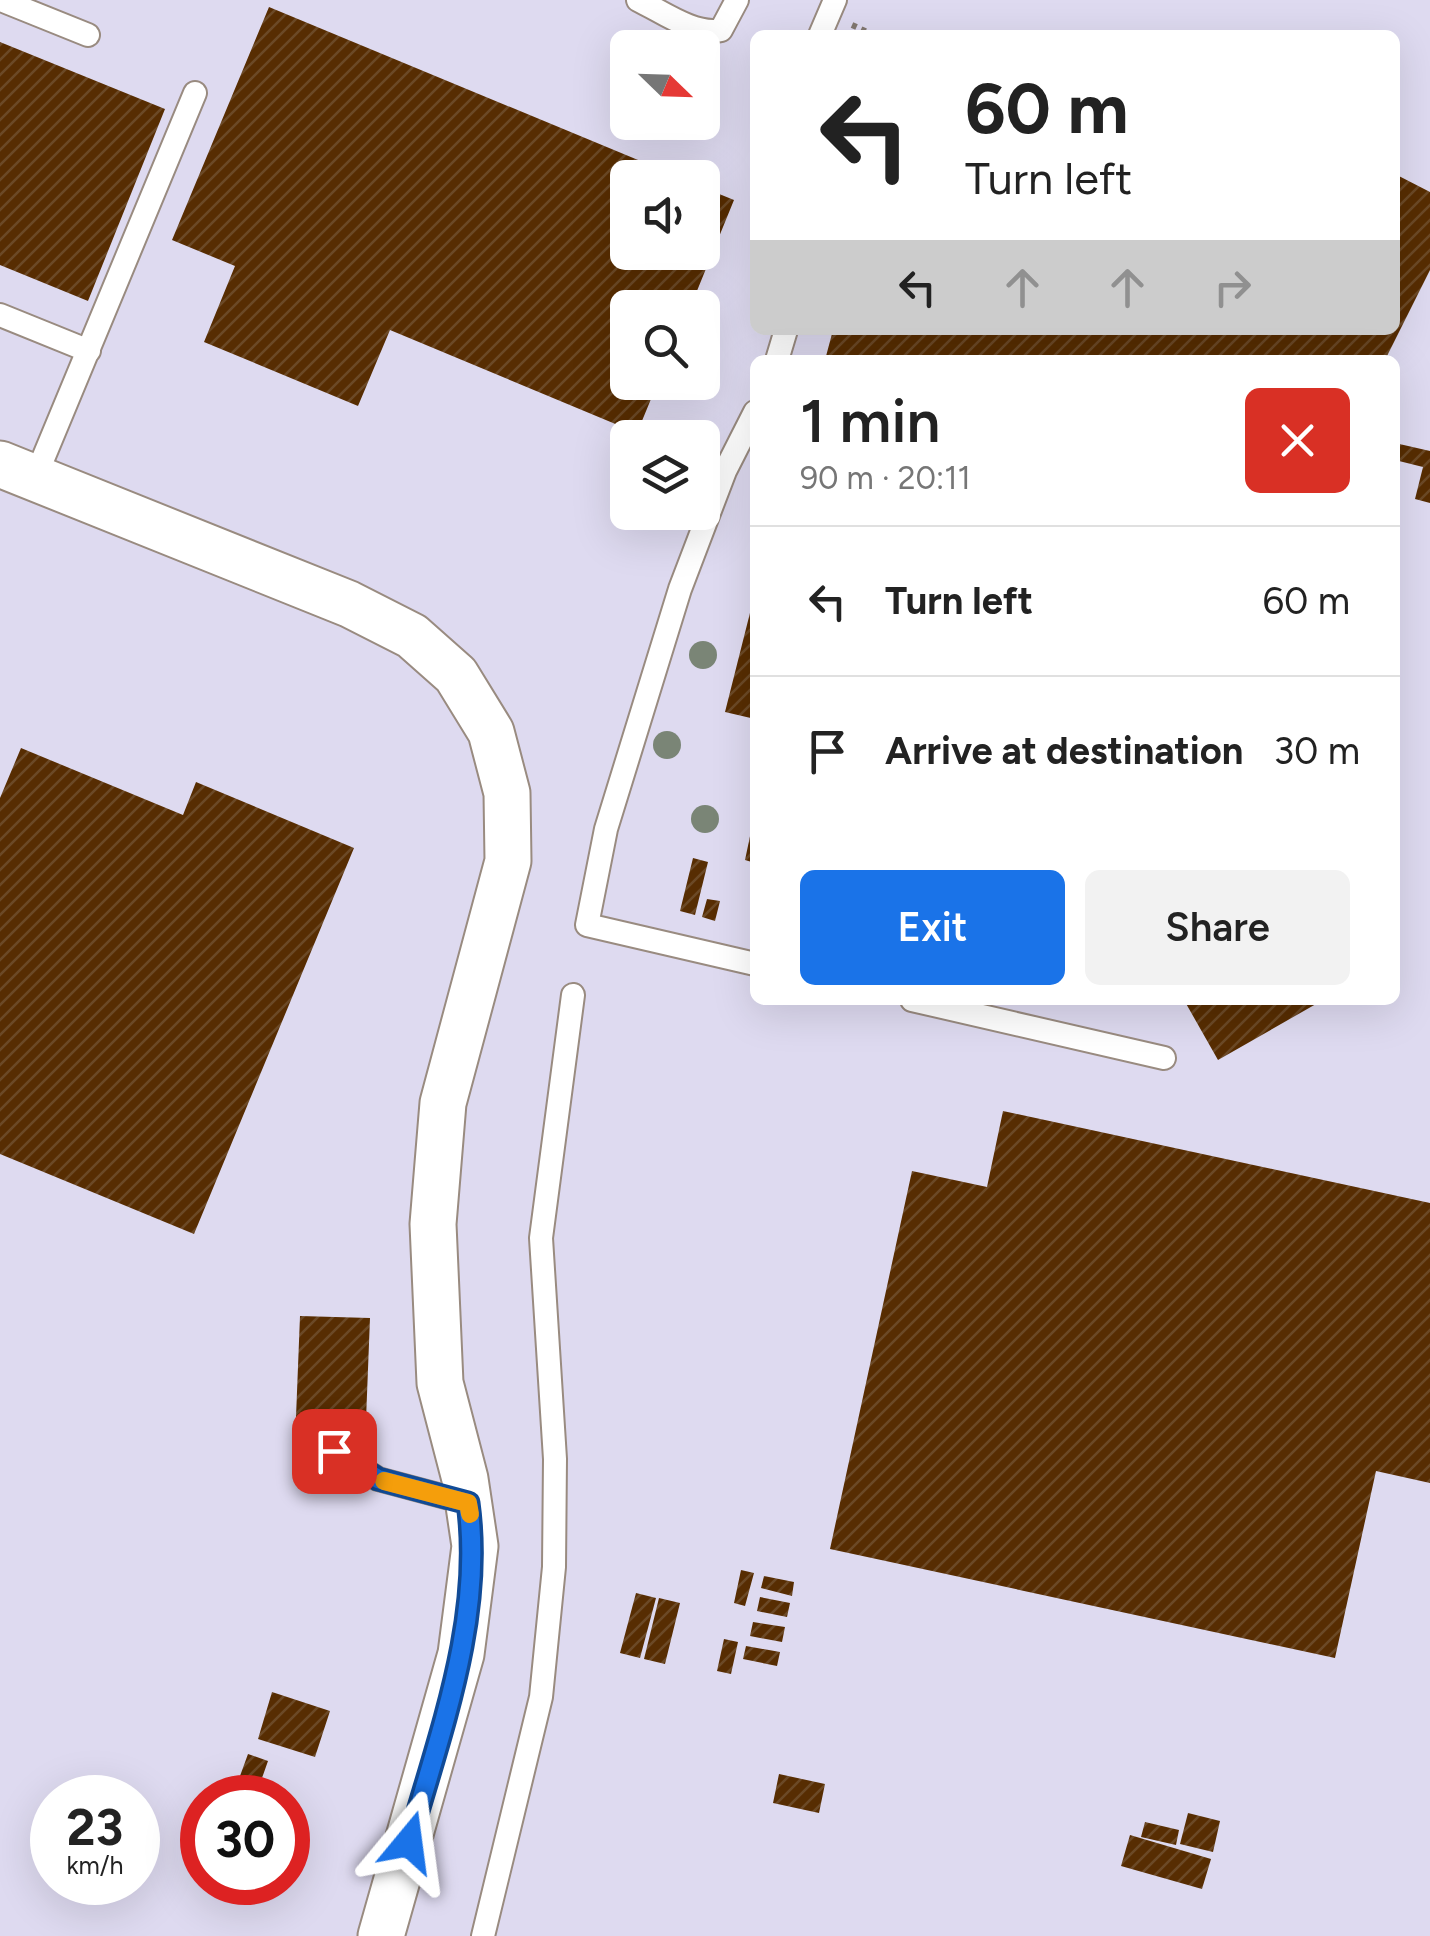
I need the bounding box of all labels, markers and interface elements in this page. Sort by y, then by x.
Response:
north arrow [610,30,720,140]
map controls [610,30,720,530]
text: 60 m [965,66,1129,151]
icon: left [800,70,930,200]
text: Turn left [965,151,1132,205]
button: sound [610,160,720,270]
icon: left [890,260,945,315]
icon: ahead [995,260,1050,315]
icon: ahead [1100,260,1155,315]
icon: right [1205,260,1260,315]
button: search [610,290,720,400]
text: 1 min [800,385,940,457]
button: close [1245,388,1350,493]
button: layers [610,420,720,530]
text: 90 m · 20:11 [800,459,971,497]
icon: left [800,574,855,629]
text: Turn left [885,578,1033,624]
text: 60 m [1262,578,1350,624]
icon: arrive [800,724,855,779]
text: Arrive at destination [885,728,1243,774]
text: 30 m [1273,728,1360,774]
button: Exit [800,870,1065,985]
button: Share [1085,870,1350,985]
pin [292,1409,377,1494]
icon: arrive [307,1424,362,1479]
speed limit sign: 30 [180,1775,310,1905]
position arrow [357,1790,461,1894]
text: 23 [67,1797,123,1858]
text: km/h [66,1850,124,1880]

